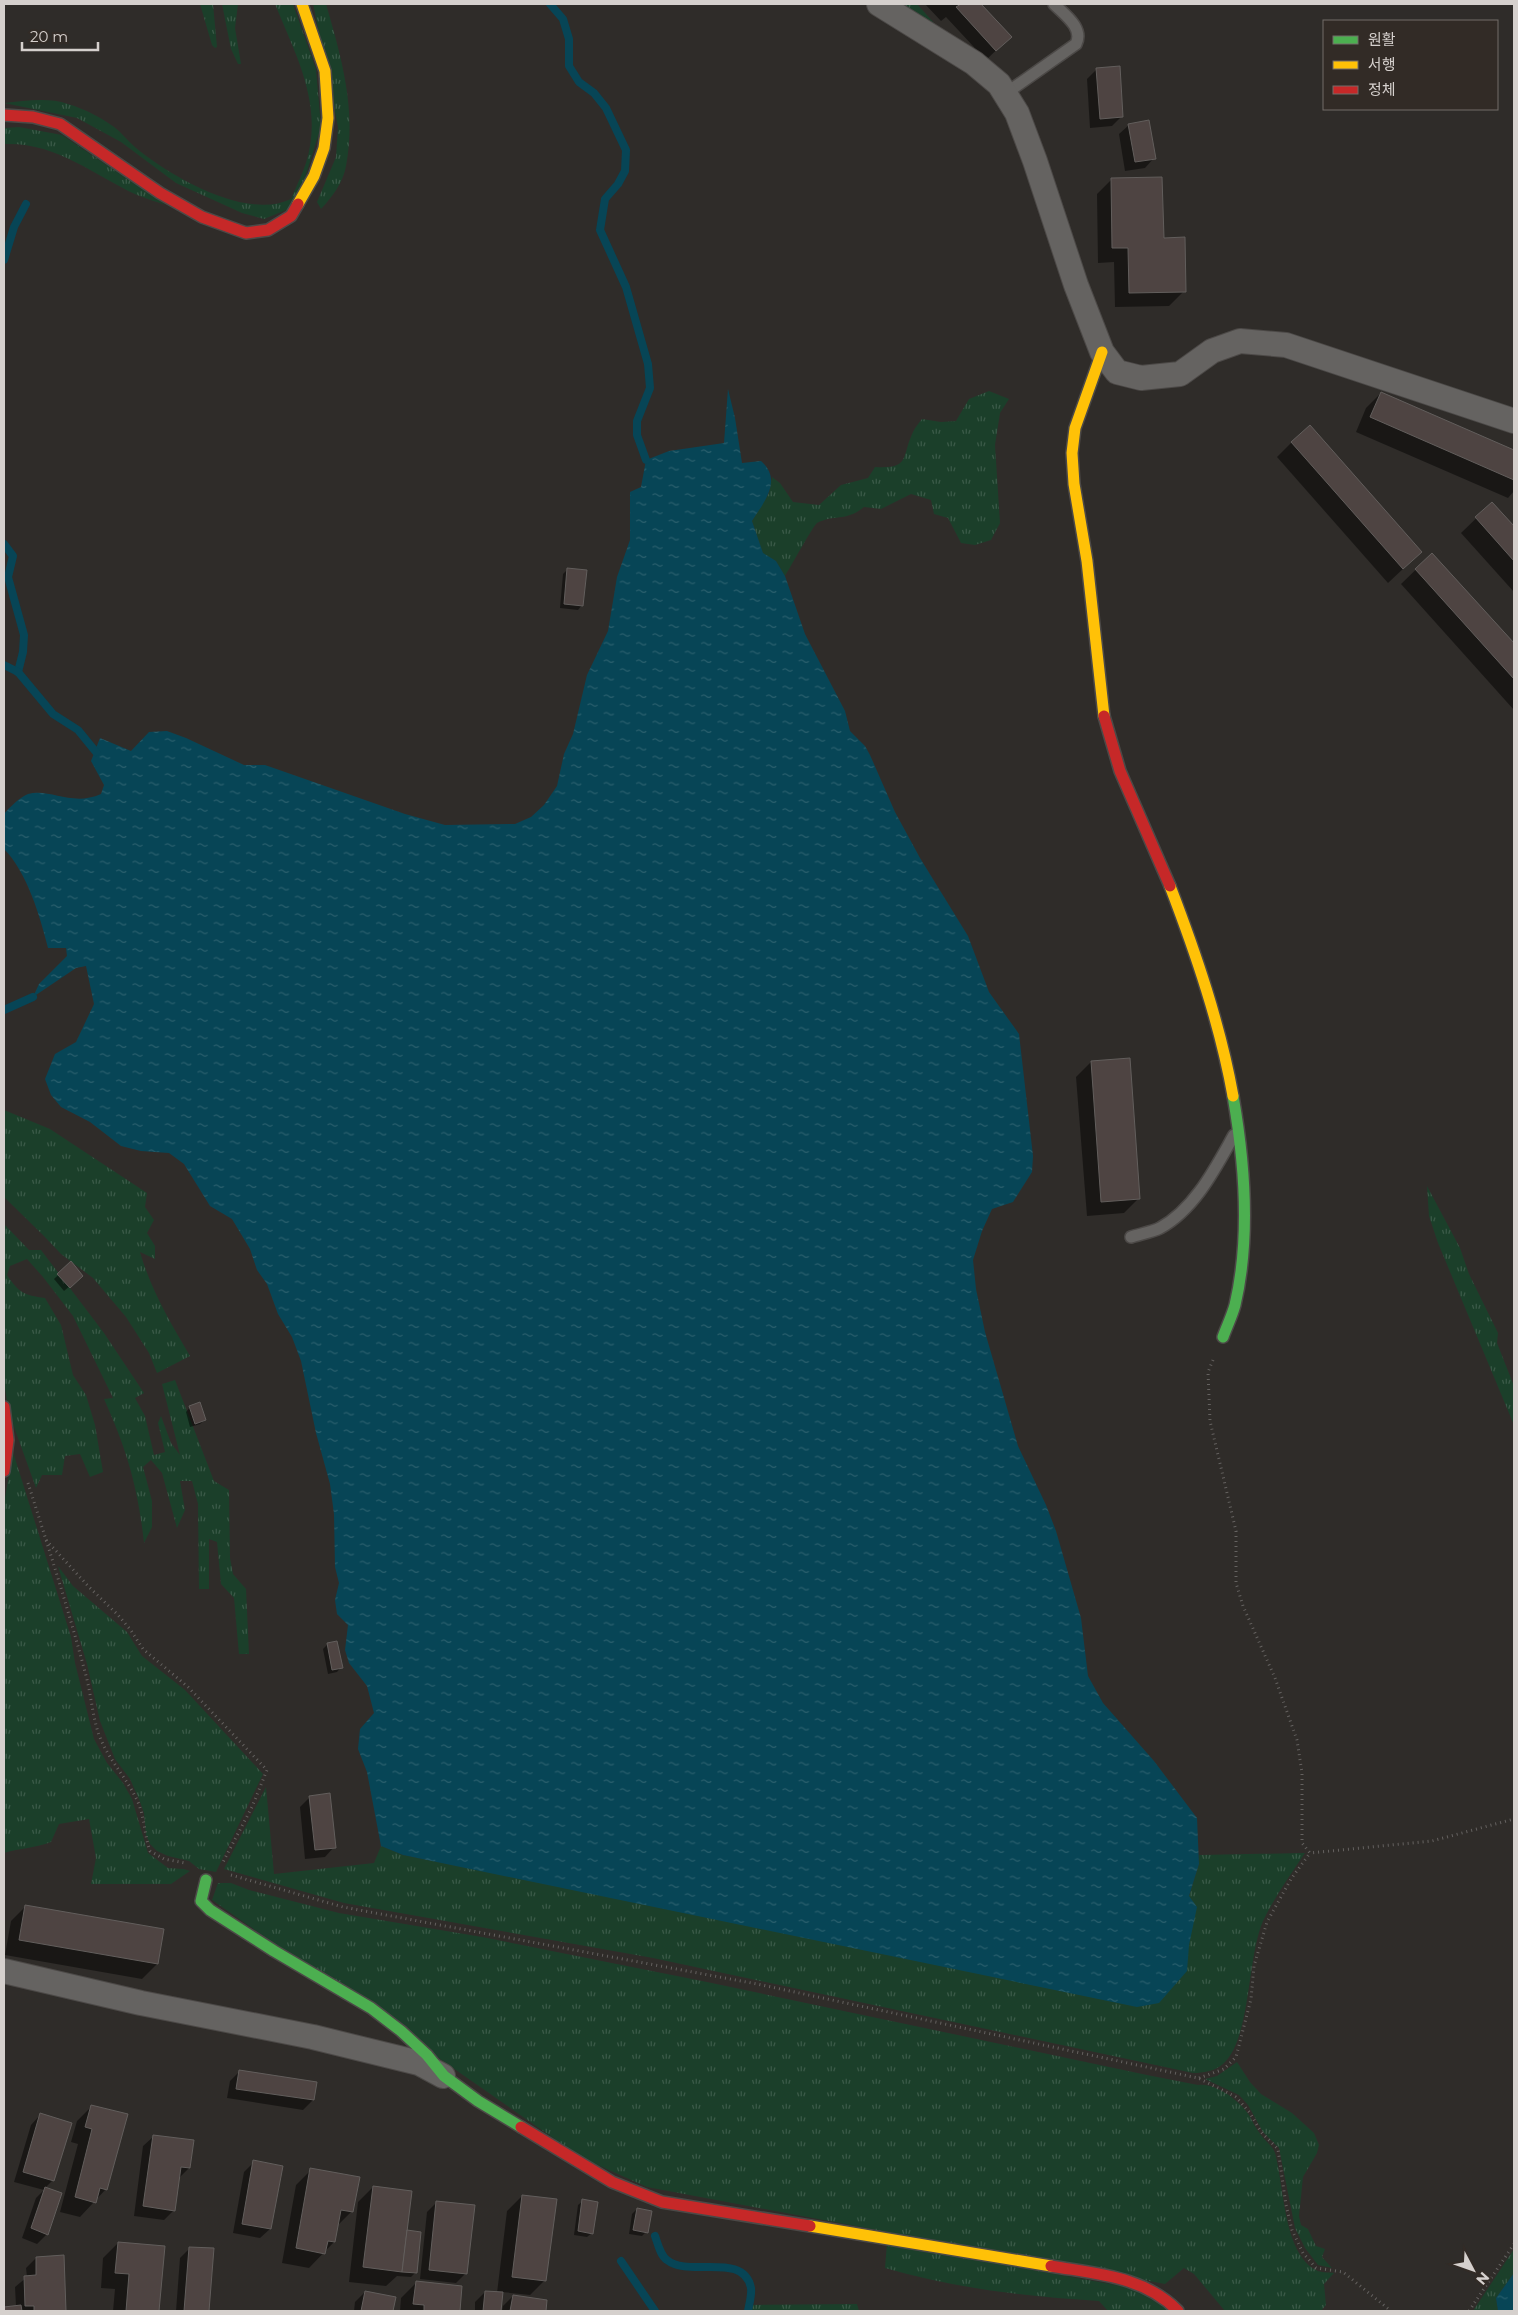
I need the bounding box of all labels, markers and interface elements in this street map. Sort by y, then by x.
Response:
scale bar [22,20,99,52]
legend [1323,20,1498,110]
text: 20 m [30,27,68,46]
text: 원활 [1368,30,1396,49]
text: 서행 [1368,55,1396,74]
text: 정체 [1368,80,1396,99]
north arrow [1448,2245,1498,2295]
text: N [1472,2268,1493,2289]

